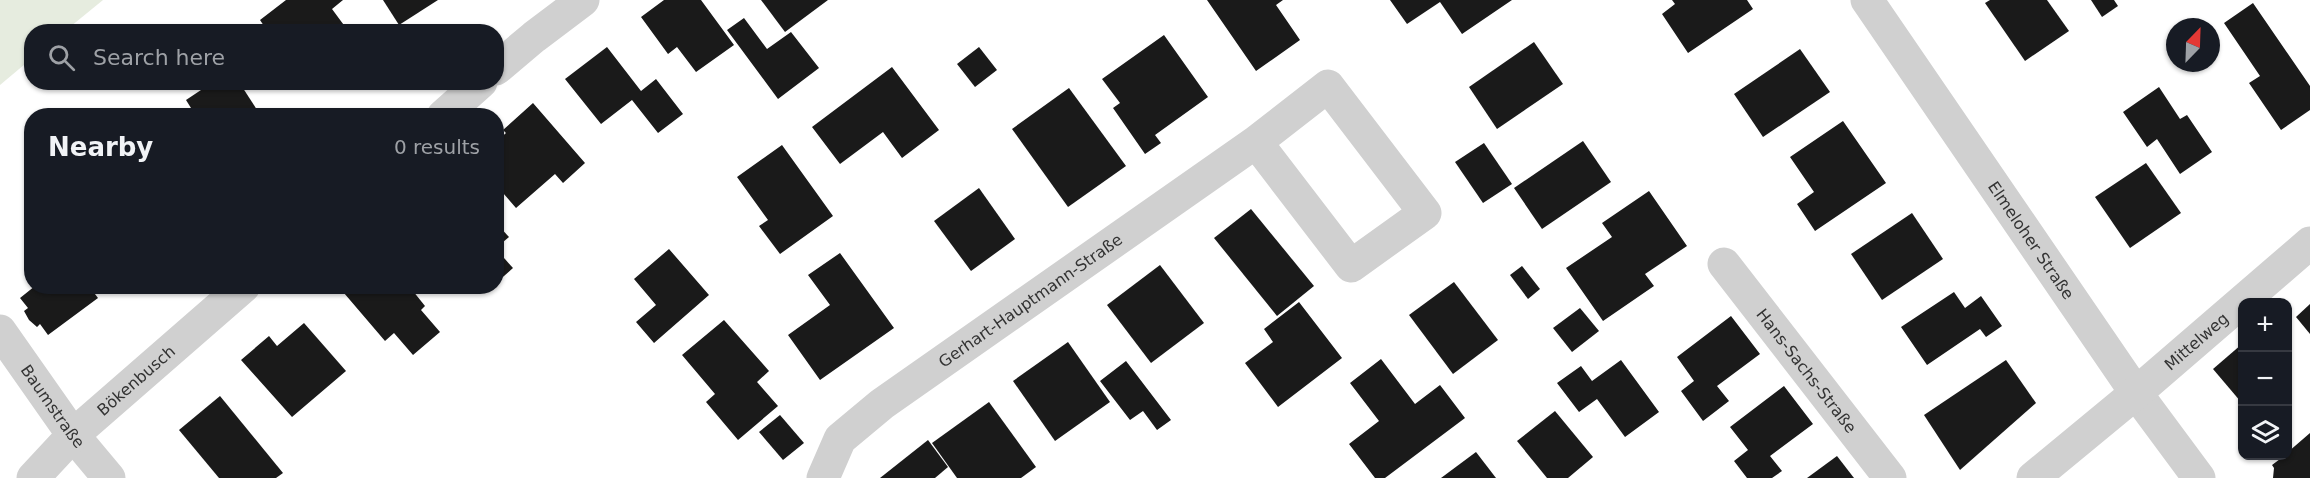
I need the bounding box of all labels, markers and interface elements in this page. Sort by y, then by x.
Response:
north arrow [2166,18,2220,72]
search box [24,24,504,90]
icon: search [45,41,78,74]
text: Search here [93,45,225,70]
text: Nearby [48,132,153,162]
text: 0 results [394,135,480,159]
street label: Elmeloher Straße [1984,178,2078,303]
street label: Gerhart-Hauptmann-Straße [935,229,1126,371]
map controls [2238,298,2292,460]
button: + [2238,298,2292,352]
street label: Hans-Sachs-Straße [1753,305,1861,437]
street label: Mittelweg [2160,308,2232,374]
street label: Bökenbusch [93,341,179,419]
button: − [2238,352,2292,406]
street label: Baumstraße [17,361,89,452]
button: layers [2238,406,2292,460]

